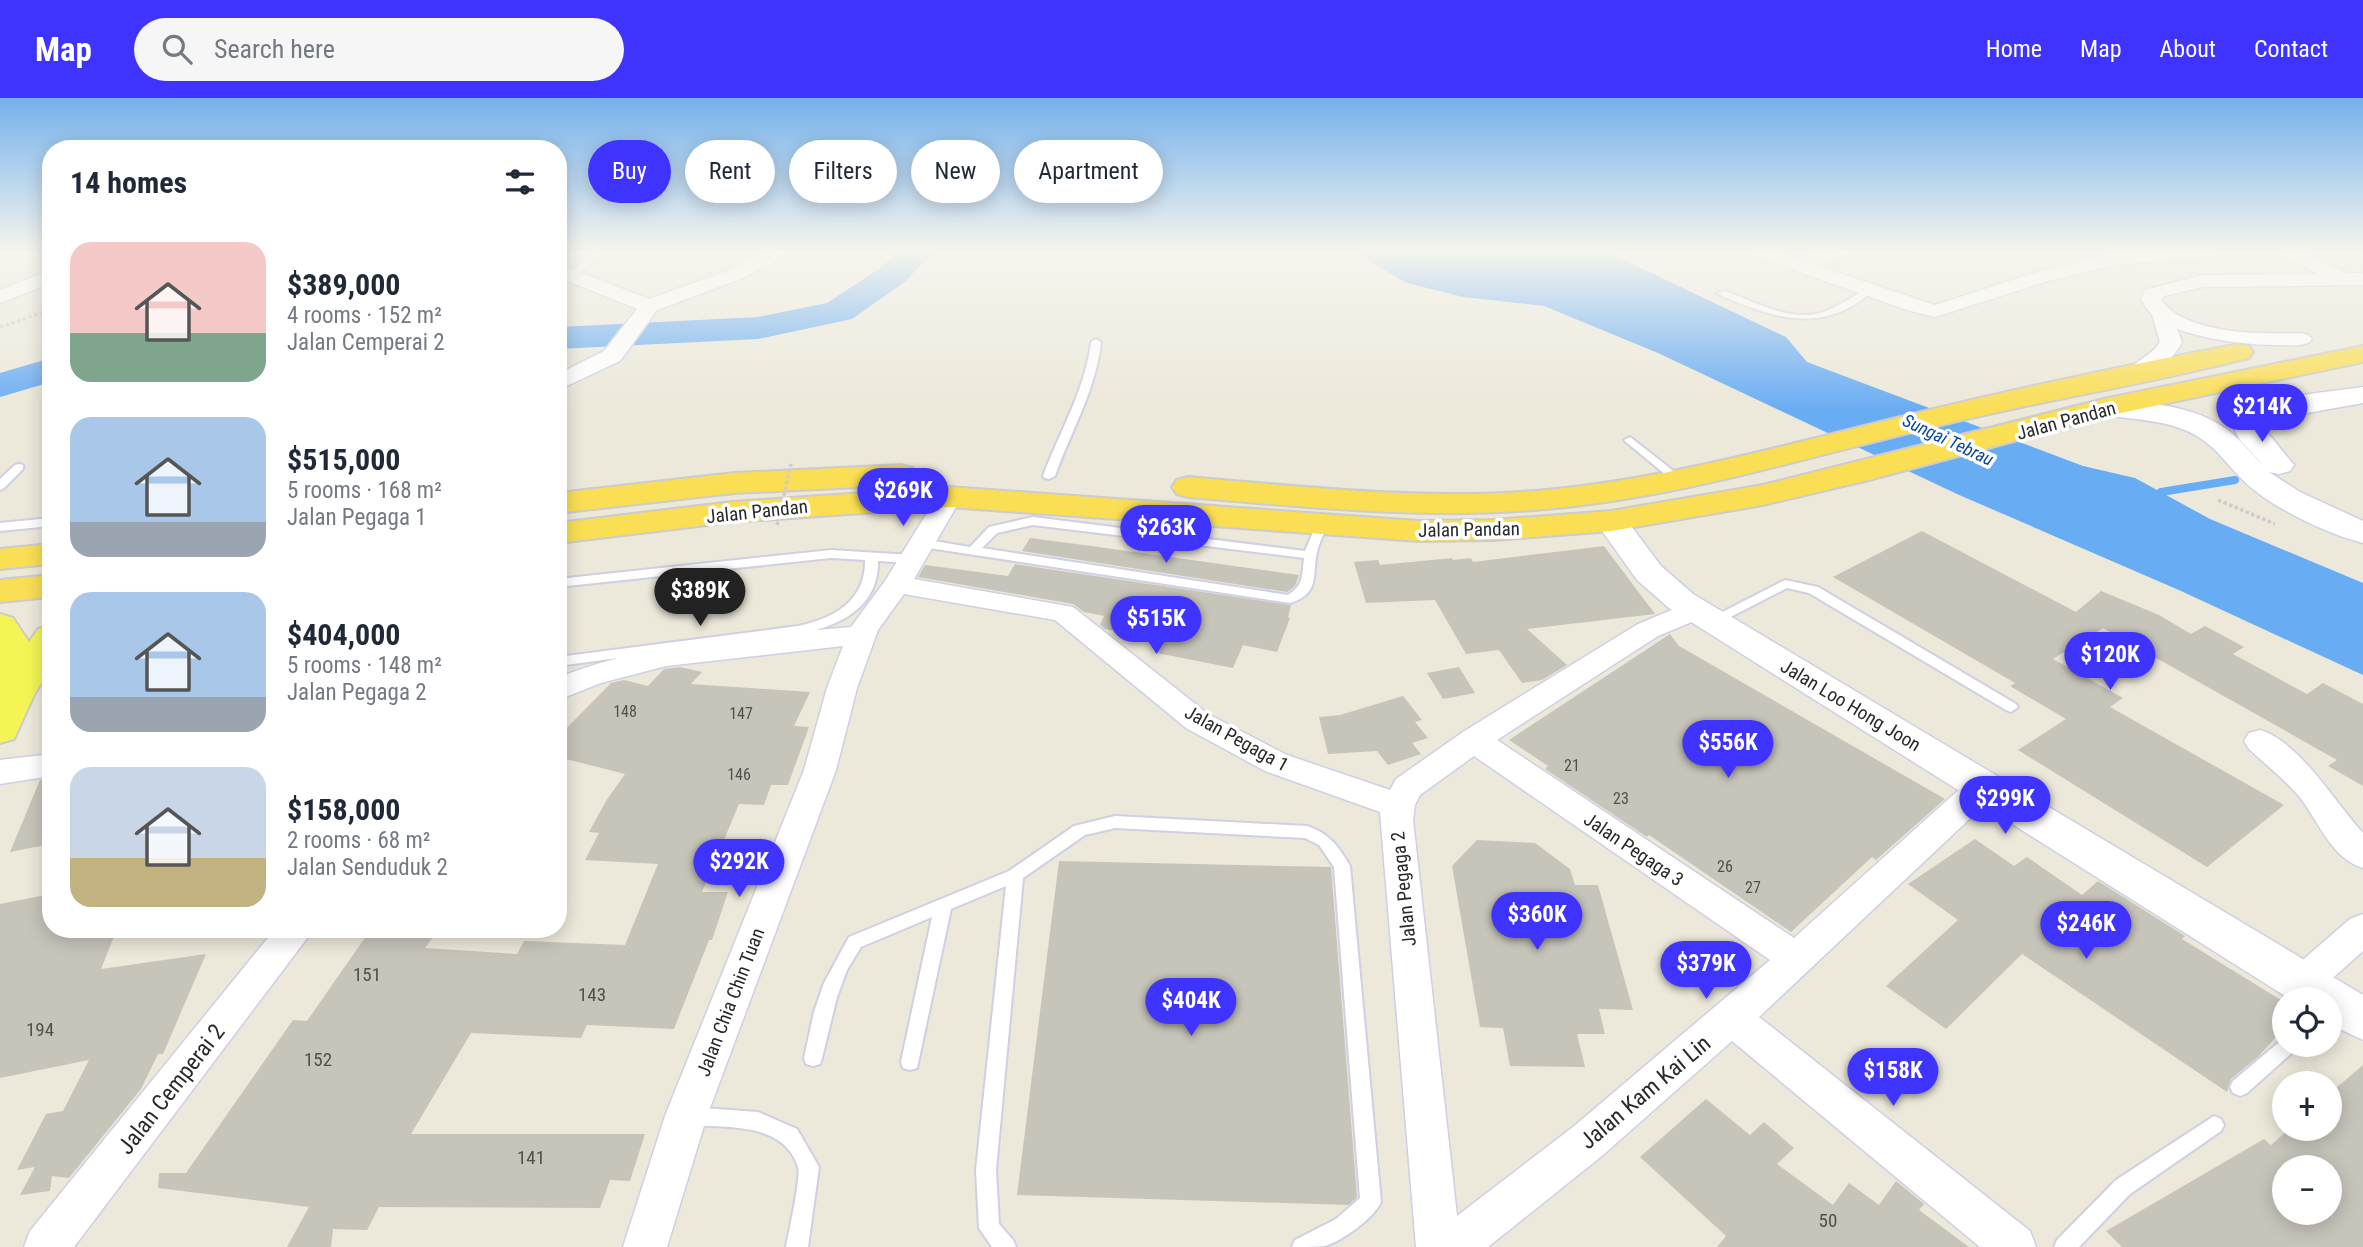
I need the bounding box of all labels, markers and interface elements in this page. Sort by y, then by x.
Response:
search box [134,18,624,81]
text: Map [35,30,92,69]
icon: search [158,30,196,68]
text: Search here [214,34,335,64]
text: Home [1986,35,2042,63]
text: Map [2080,35,2122,63]
text: About [2160,35,2216,63]
text: Contact [2254,35,2328,63]
chip: Buy [588,140,671,203]
chip: Rent [685,140,775,203]
chip: Filters [789,140,897,203]
chip: New [911,140,1000,203]
chip: Apartment [1014,140,1163,203]
icon: filters [501,163,539,201]
text: 14 homes [70,165,187,200]
text: $389,000 [287,267,400,302]
icon: home [126,270,210,354]
text: 4 rooms · 152 m² [287,302,442,329]
text: Jalan Cemperai 2 [287,329,445,356]
pin: $214K [2213,384,2311,444]
text: $214K [2232,393,2292,420]
street label: Jalan Pandan [2014,396,2118,445]
water label: Sungai Tebrau [1900,409,1997,470]
text: $515,000 [287,442,400,477]
icon: home [126,445,210,529]
pin: $269K [854,468,952,528]
text: 5 rooms · 168 m² [287,477,442,504]
text: $269K [873,477,933,504]
street label: Jalan Pandan [705,495,809,528]
text: Jalan Pegaga 1 [287,504,427,531]
pin: $263K [1117,505,1215,565]
text: $263K [1136,514,1196,541]
street label: Jalan Pandan [1418,517,1520,542]
pin: $389K [651,568,749,628]
text: $389K [670,577,730,604]
pin: $515K [1107,596,1205,656]
text: $515K [1126,605,1186,632]
text: $404,000 [287,617,400,652]
icon: home [126,620,210,704]
pin: $120K [2061,632,2159,692]
text: $120K [2080,641,2140,668]
text: 5 rooms · 148 m² [287,652,442,679]
street label: Jalan Loo Hong Joon [1776,654,1925,756]
text: Jalan Pegaga 2 [287,679,427,706]
street label: Jalan Pegaga 1 [1181,700,1293,776]
house number: 148 [613,702,637,721]
house number: 147 [729,704,753,723]
pin: $556K [1679,720,1777,780]
text: $556K [1698,729,1758,756]
house number: 21 [1564,756,1580,775]
house number: 146 [727,765,751,784]
pin: $299K [1956,776,2054,836]
text: $299K [1975,785,2035,812]
house number: 23 [1613,789,1629,808]
text: $158,000 [287,792,400,827]
icon: home [126,795,210,879]
street label: Jalan Pegaga 3 [1579,808,1688,891]
text: 2 rooms · 68 m² [287,827,430,854]
street label: Jalan Pegaga 2 [1386,830,1421,947]
pin: $292K [690,840,788,899]
text: $292K [709,848,769,875]
text: Jalan Senduduk 2 [287,854,448,881]
house number: 26 [1717,857,1733,876]
house number: 27 [1745,878,1761,897]
pin: $360K [1488,892,1586,952]
text: $360K [1507,901,1567,928]
pin: $246K [2037,902,2135,961]
text: $246K [2056,910,2116,937]
street label: Jalan Chia Chin Tuan [692,925,769,1080]
pin: $379K [1657,942,1755,1001]
text: $379K [1676,950,1736,977]
house number: 151 [353,963,381,986]
pin: $404K [1142,978,1240,1038]
house number: 143 [578,983,606,1006]
text: $404K [1161,987,1221,1014]
map controls [2272,987,2342,1225]
button: locate [2272,987,2342,1057]
house number: 194 [26,1018,54,1041]
street label: Jalan Cemperai 2 [112,1019,231,1160]
street label: Jalan Kam Kai Lin [1574,1030,1716,1155]
house number: 152 [304,1048,332,1071]
pin: $158K [1844,1048,1942,1108]
text: $158K [1863,1057,1923,1084]
button: + [2272,1071,2342,1141]
house number: 141 [517,1146,545,1169]
button: − [2272,1155,2342,1225]
house number: 50 [1819,1209,1837,1232]

